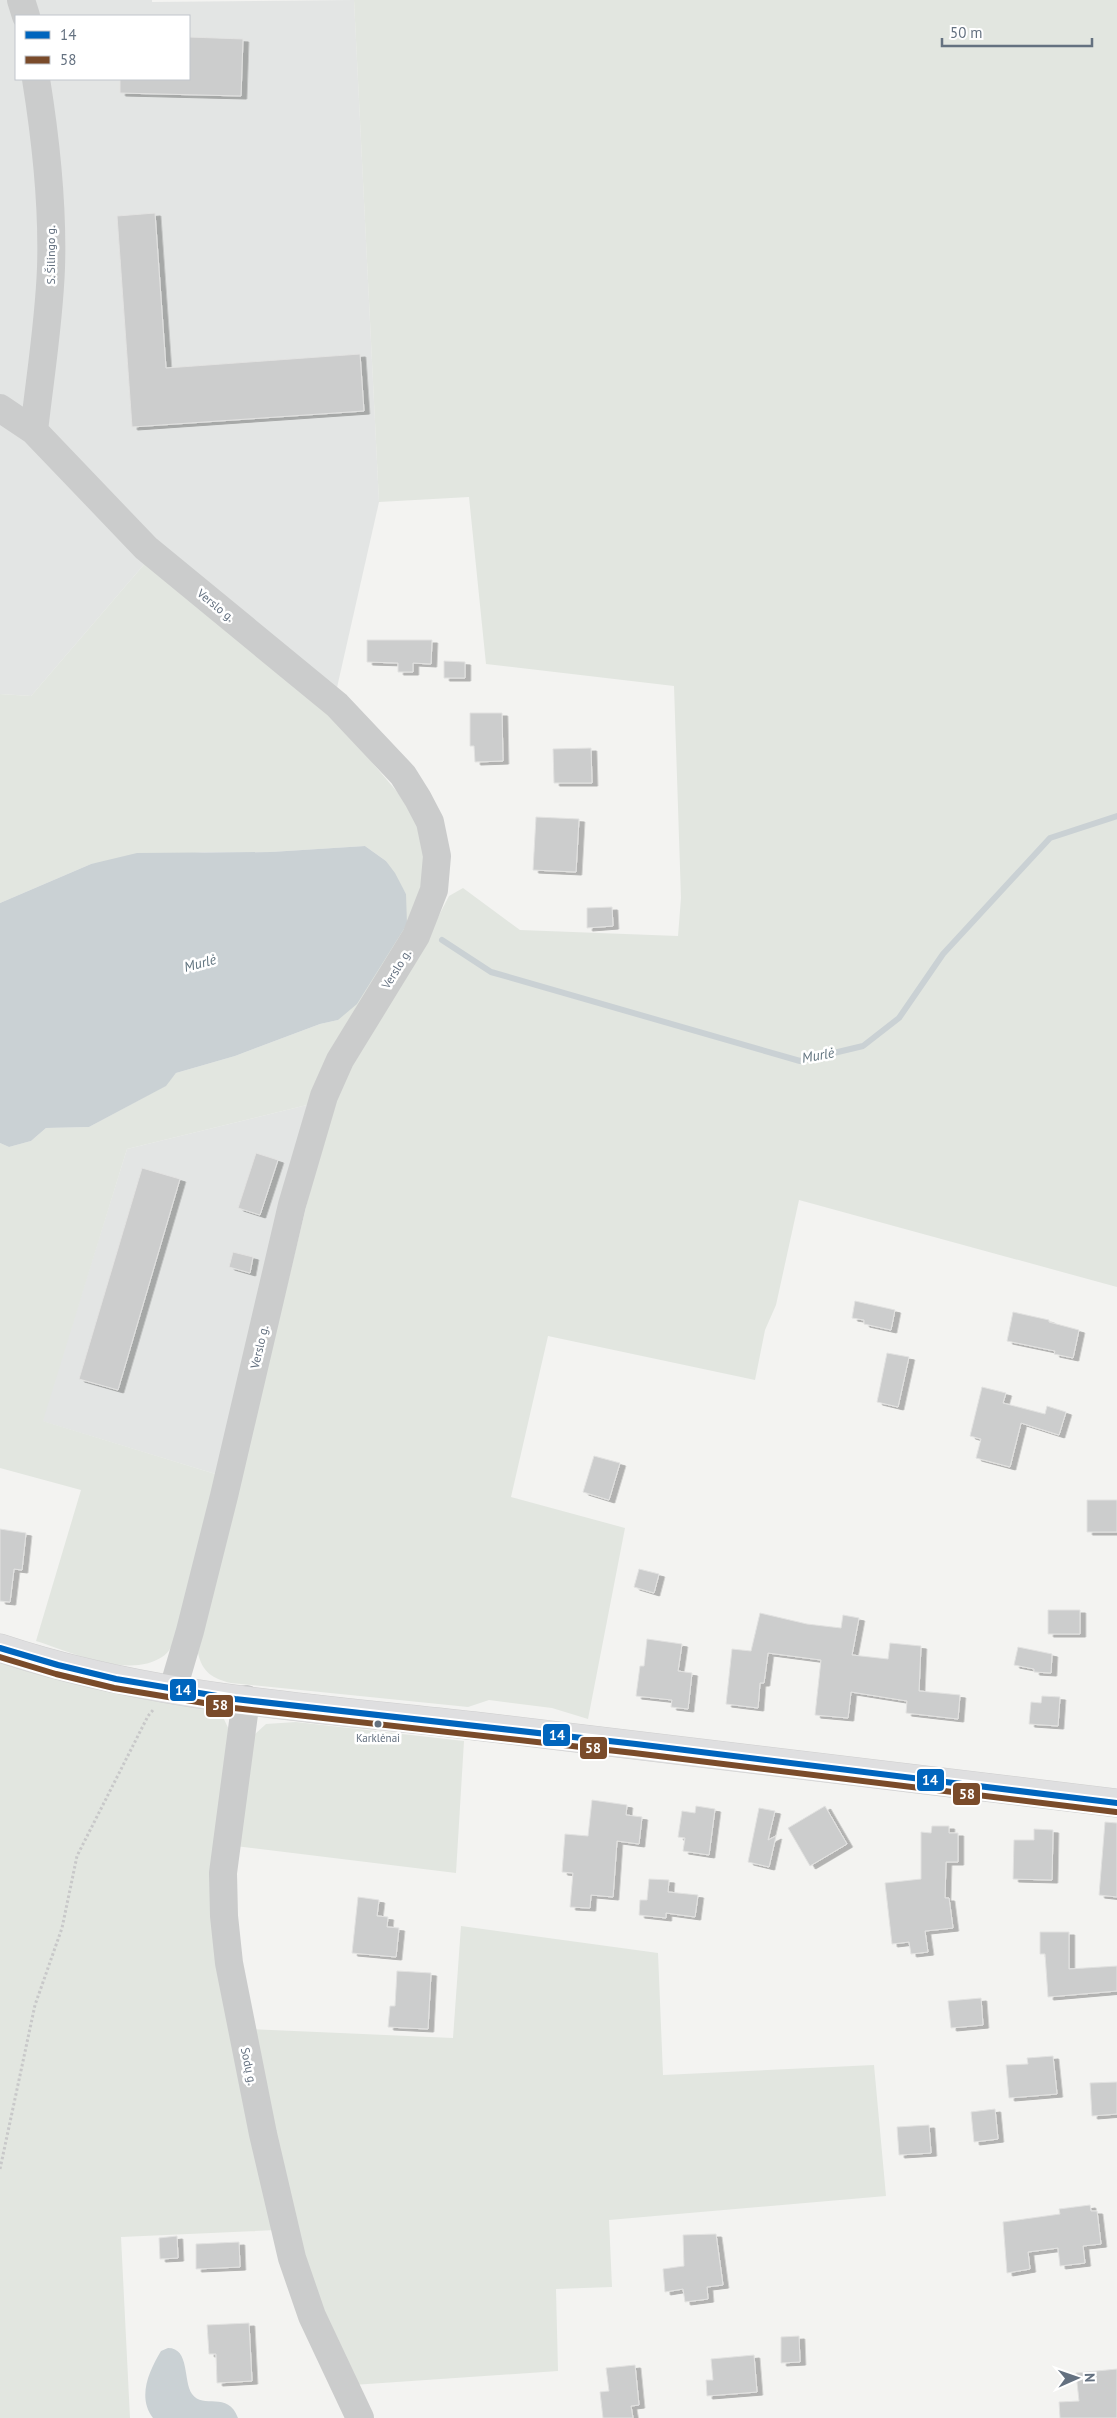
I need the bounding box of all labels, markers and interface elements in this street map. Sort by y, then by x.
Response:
legend [15,15,190,80]
scale bar [942,15,1092,47]
text: 50 m [950,23,983,42]
text: 14 [60,25,76,44]
text: 58 [60,50,76,69]
street label: S. Šilingo g. [43,225,58,285]
street label: Verslo g. [194,585,238,625]
street label: Verslo g. [378,947,414,992]
water label: Murlė [182,950,219,976]
water label: Murlė [800,1043,836,1067]
street label: Verslo g. [247,1324,271,1371]
line badge: 14 [169,1678,197,1702]
text: 14 [175,1681,191,1699]
line badge: 58 [205,1694,234,1718]
text: 58 [212,1696,228,1714]
marker: Karklėnai [373,1719,383,1729]
line badge: 14 [542,1723,571,1747]
text: 14 [549,1726,565,1744]
place label: Karklėnai [356,1731,400,1745]
line badge: 58 [579,1736,608,1760]
text: 58 [585,1739,601,1757]
line badge: 14 [916,1768,945,1792]
text: 14 [922,1771,938,1789]
line badge: 58 [952,1782,981,1806]
text: 58 [959,1785,975,1803]
street label: Sodų g. [238,2046,260,2086]
north arrow [1052,2353,1102,2403]
text: N [1081,2373,1099,2382]

